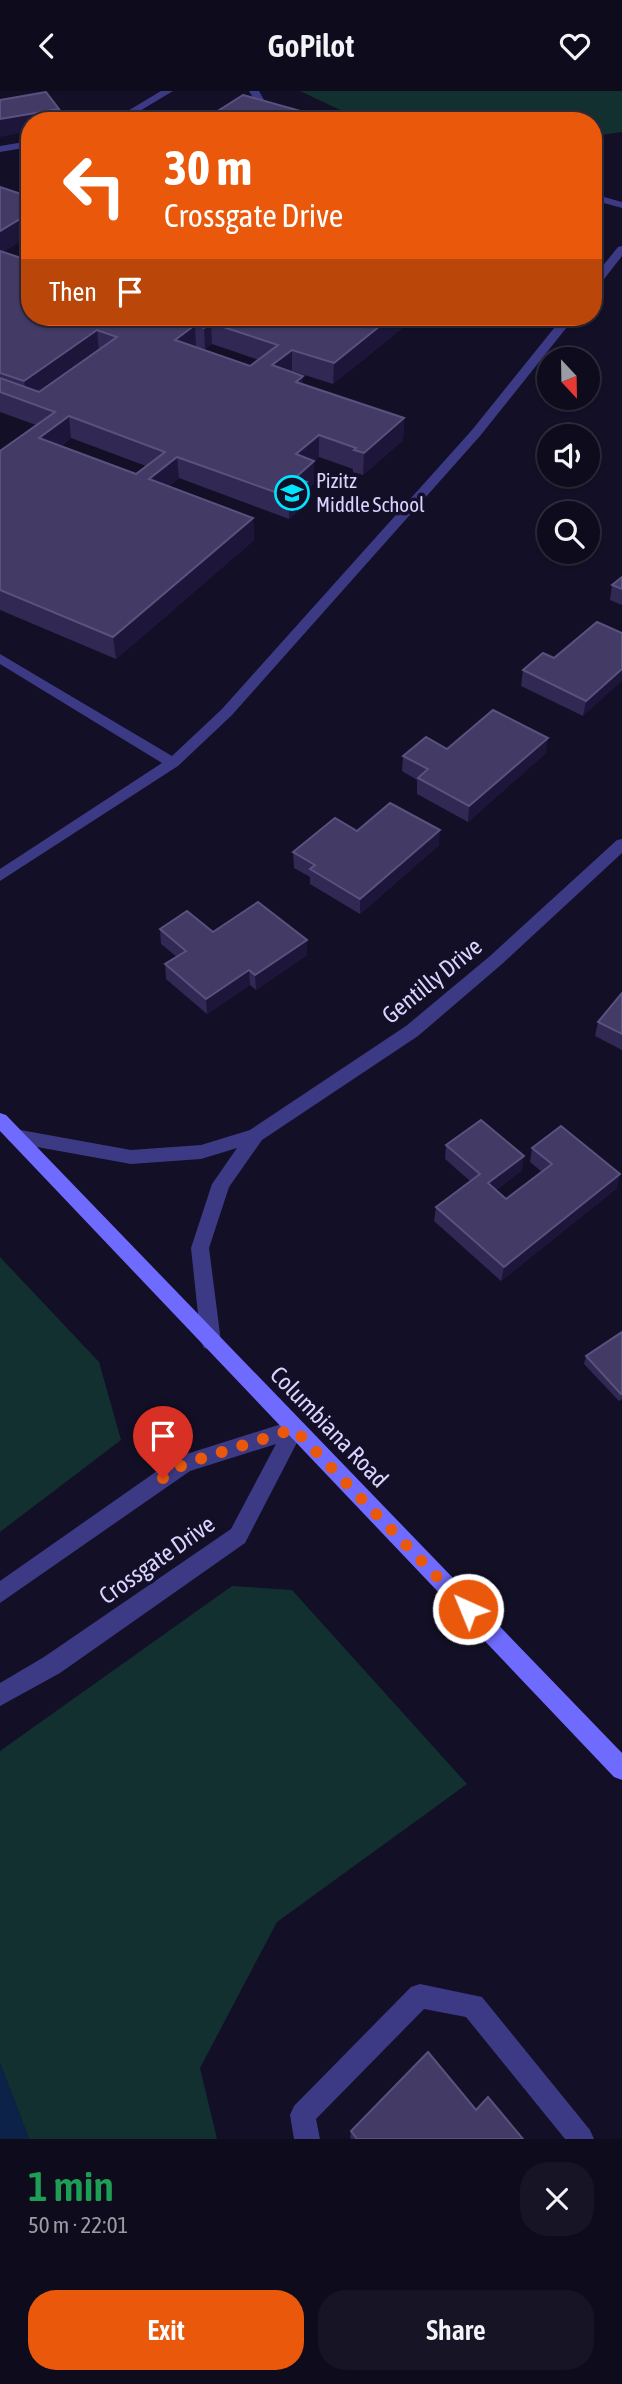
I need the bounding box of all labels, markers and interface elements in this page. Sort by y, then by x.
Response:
icon: back [28,27,66,65]
text: GoPilot [267,27,355,64]
icon: heart [556,27,594,65]
text: 30 m [164,139,252,195]
icon: left [49,140,140,231]
text: Crossgate Drive [164,197,343,234]
icon: arrive [111,273,149,311]
text: Then [49,277,97,307]
north arrow [537,347,600,409]
map controls [537,347,600,564]
button: sound [537,424,600,487]
place label: Pizitz Middle School [316,468,425,516]
school or university icon: Pizitz Middle School [273,474,311,512]
button: search [537,501,600,564]
street label: Gentilly Drive [377,932,487,1029]
street label: Columbiana Road [265,1361,394,1493]
pin [133,1406,193,1478]
icon: arrive [144,1417,182,1455]
street label: Crossgate Drive [94,1510,220,1609]
position arrow [431,1572,505,1646]
text: 1 min [28,2162,114,2210]
button: close [520,2162,594,2236]
text: 50 m · 22:01 [28,2212,128,2238]
button: Exit [28,2290,304,2370]
button: Share [318,2290,594,2370]

